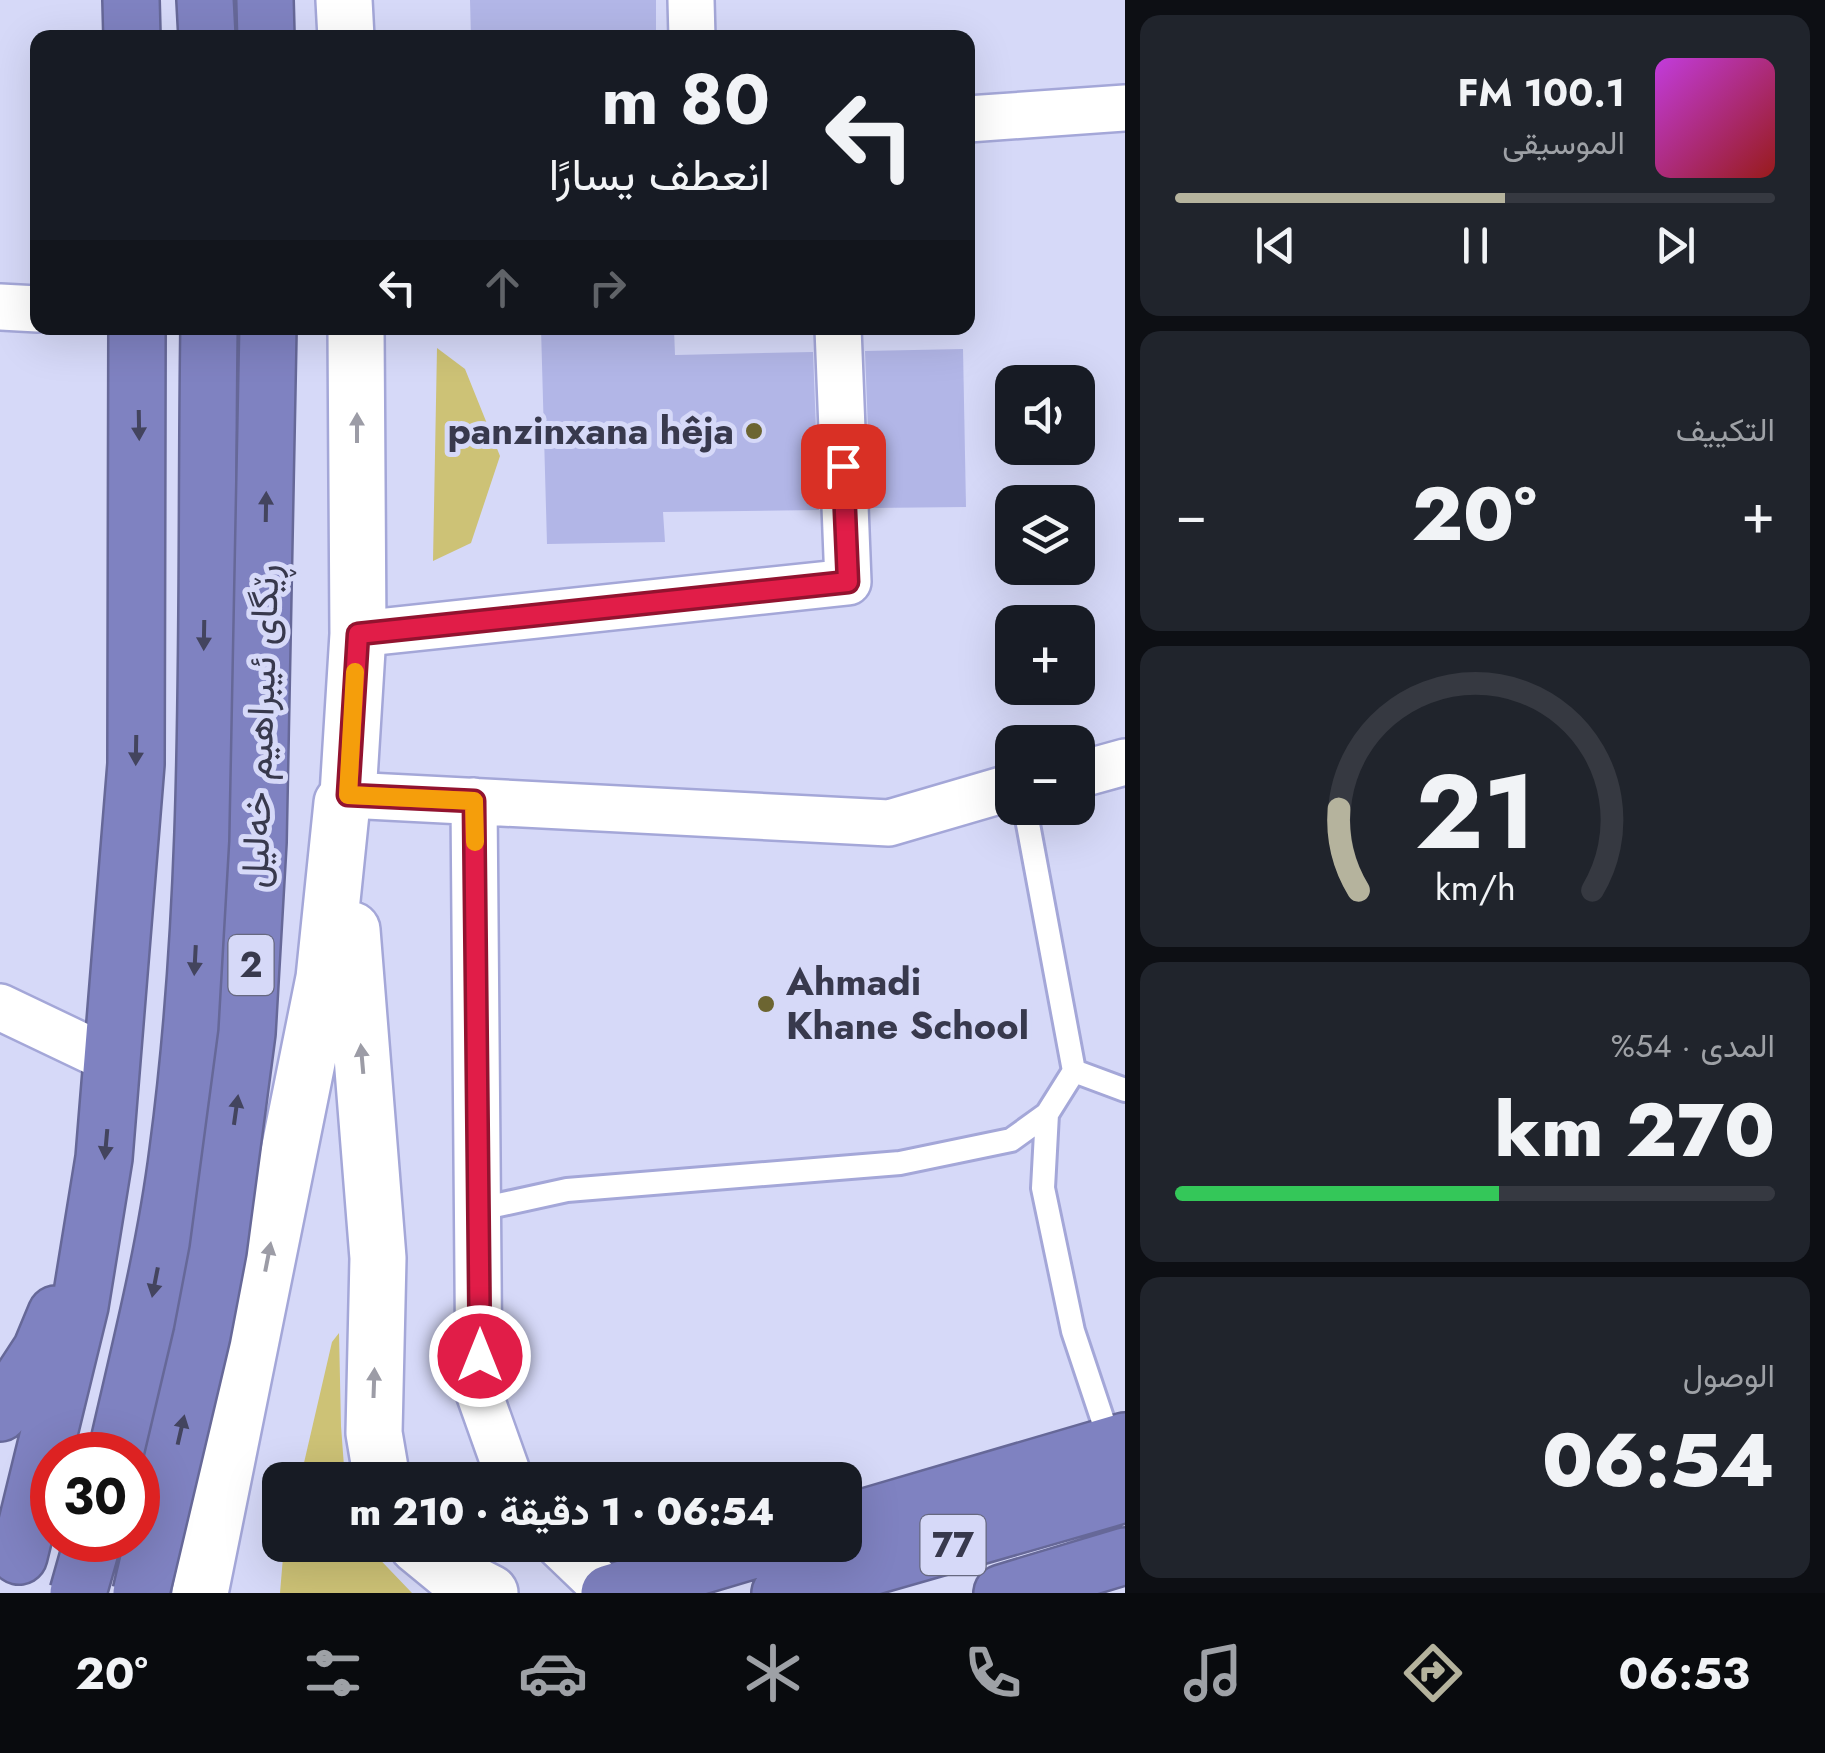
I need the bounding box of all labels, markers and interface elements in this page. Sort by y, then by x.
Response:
text: 80 m [601,49,770,150]
text: 100.1 FM [1457,65,1625,120]
icon: left [805,70,935,200]
text: الموسيقى [1502,120,1625,166]
text: انعطف يسارًا [549,142,770,207]
icon: previous [1248,218,1303,273]
icon: pause [1448,218,1503,273]
icon: next [1648,218,1703,273]
icon: left [370,260,425,315]
icon: ahead [475,260,530,315]
icon: right [580,260,635,315]
map controls [995,365,1095,825]
button: sound [995,365,1095,465]
place label: panzinxana hêja [447,403,734,458]
text: التكييف [1676,407,1775,453]
one-way arrow [131,409,147,441]
one-way arrow [349,411,365,443]
marker: panzinxana hêja [743,420,765,442]
pin [801,424,886,509]
icon: arrive [816,439,871,494]
text: 20° [1412,460,1537,568]
text: − [1175,474,1207,554]
text: + [1741,474,1775,554]
button: layers [995,485,1095,585]
one-way arrow [258,490,274,522]
street label: ڕێگای ئیبراهیم خەلیل [226,563,297,889]
button: + [995,605,1095,705]
one-way arrow [196,619,212,651]
button: − [995,725,1095,825]
one-way arrow [128,734,144,766]
text: 21 [1414,737,1536,887]
text: km/h [1435,862,1515,913]
road number: 2 [228,935,274,995]
one-way arrow [187,944,203,976]
place label: Ahmadi Khane School [785,954,1029,1053]
marker: Ahmadi Khane School [755,993,777,1015]
text: المدى · 54% [1611,1023,1775,1069]
one-way arrow [354,1043,370,1074]
text: 270 km [1495,1076,1775,1184]
one-way arrow [229,1094,245,1126]
one-way arrow [97,1128,113,1160]
one-way arrow [260,1241,276,1272]
one-way arrow [147,1267,162,1298]
position arrow [428,1304,532,1408]
text: الوصول [1683,1353,1775,1399]
one-way arrow [367,1367,383,1399]
text: 06:54 [1542,1406,1775,1514]
one-way arrow [173,1414,189,1445]
speed limit sign: 30 [30,1432,160,1562]
text: 06:54 · 1 دقيقة · 210 m [349,1484,775,1539]
road number: 77 [920,1515,986,1575]
icon: filters [298,1638,368,1708]
icon: car [518,1638,588,1708]
icon: climate [738,1638,808,1708]
icon: phone [958,1638,1028,1708]
icon: music [1178,1638,1248,1708]
icon: directions [1398,1638,1468,1708]
text: 20° [75,1641,148,1706]
text: 06:53 [1619,1641,1750,1706]

